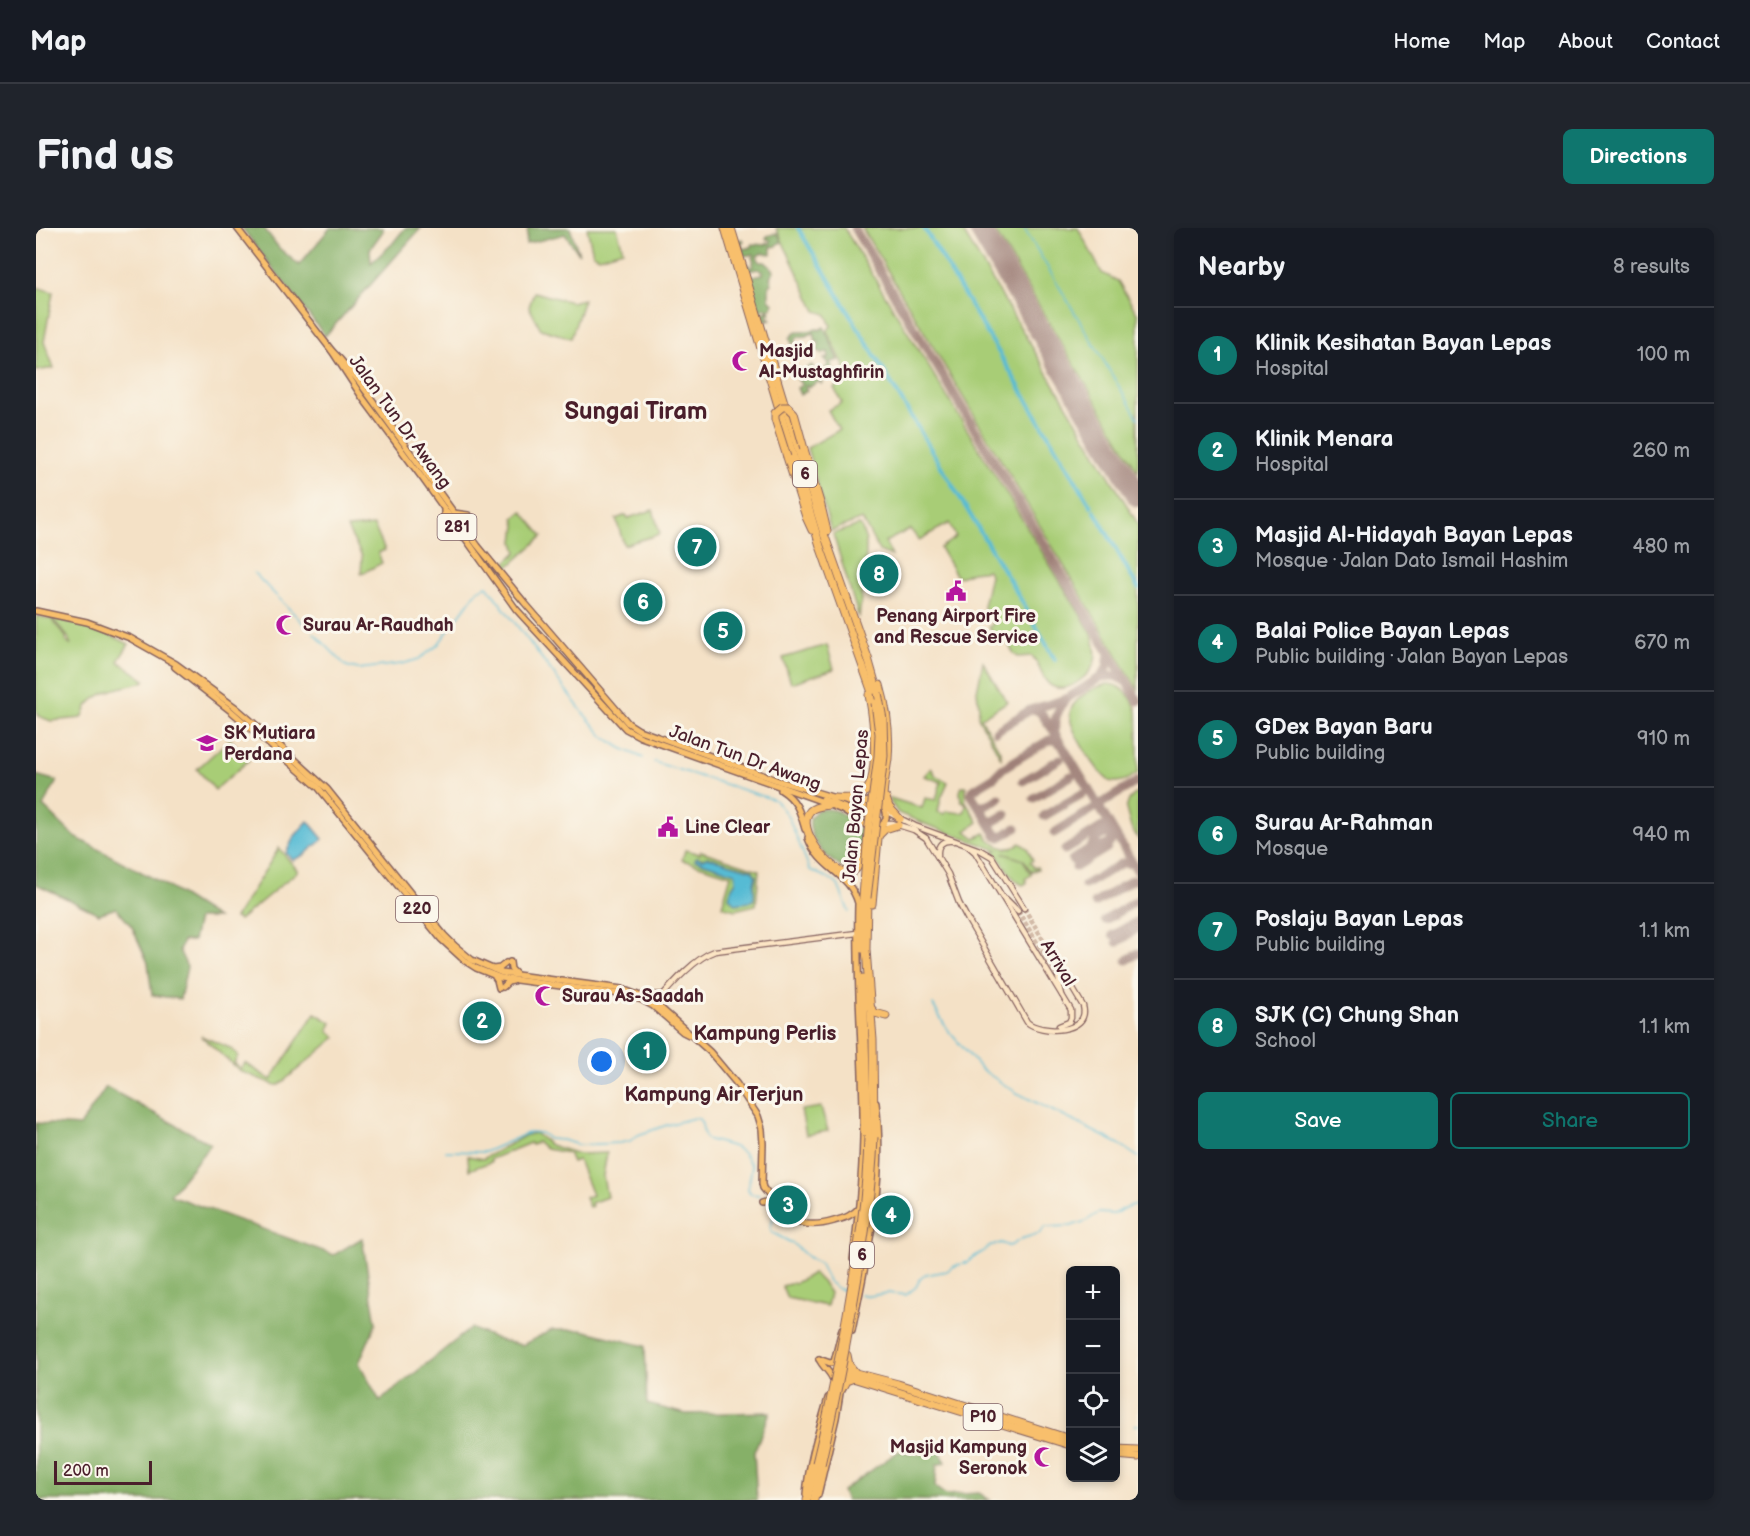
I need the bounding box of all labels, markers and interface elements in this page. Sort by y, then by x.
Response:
text: Map [30,25,86,58]
text: Home [1393,29,1450,54]
text: Map [1483,29,1525,54]
text: About [1558,29,1613,54]
text: Contact [1646,29,1720,54]
button: Directions [1563,129,1714,184]
text: Find us [36,131,174,182]
text: Nearby [1198,252,1285,283]
text: 8 results [1613,255,1690,279]
text: Klinik Kesihatan Bayan Lepas [1255,330,1551,357]
place label: Masjid Al-Mustaghfirin [758,341,884,383]
text: 1 [1213,343,1222,367]
text: 100 m [1637,343,1690,367]
mosque icon: Masjid Al-Mustaghfirin [730,349,754,373]
street label: Jalan Tun Dr Awang [344,351,456,493]
text: Hospital [1255,357,1328,381]
district label: Sungai Tiram [564,397,708,426]
text: Klinik Menara [1255,426,1393,453]
text: 2 [1212,439,1223,463]
text: 260 m [1632,439,1690,463]
text: Hospital [1255,453,1328,477]
road number: 6 [793,461,817,487]
road number: 281 [438,514,476,540]
text: Masjid Al-Hidayah Bayan Lepas [1255,522,1573,549]
pin: 7 [678,524,716,570]
text: 3 [1212,535,1223,559]
text: 480 m [1632,535,1690,559]
text: Mosque · Jalan Dato Ismail Hashim [1255,549,1568,573]
pin: 8 [860,552,898,596]
public building icon: Penang Airport Fire and Rescue Service [944,579,968,603]
pin: 6 [624,580,662,625]
place label: Penang Airport Fire and Rescue Service [874,606,1038,648]
pin: 5 [704,608,742,654]
mosque icon: Surau Ar-Raudhah [274,613,298,637]
place label: Surau Ar-Raudhah [303,615,454,636]
text: Balai Police Bayan Lepas [1255,618,1509,645]
text: 4 [1212,631,1223,655]
text: 670 m [1634,631,1690,655]
text: Public building · Jalan Bayan Lepas [1255,645,1568,669]
text: GDex Bayan Baru [1255,714,1433,741]
street label: Jalan Tun Dr Awang [666,721,824,795]
place label: SK Mutiara Perdana [224,723,315,765]
text: 5 [1212,727,1223,751]
text: 910 m [1637,727,1690,751]
street label: Jalan Bayan Lepas [839,728,873,883]
school or university icon: SK Mutiara Perdana [195,731,219,755]
text: Public building [1255,741,1385,765]
text: Surau Ar-Rahman [1255,810,1433,837]
public building icon: Line Clear [656,815,680,839]
place label: Line Clear [685,817,771,838]
text: 6 [1211,823,1224,847]
text: 940 m [1633,823,1690,847]
text: Mosque [1255,837,1328,861]
road number: 220 [396,896,438,922]
text: Poslaju Bayan Lepas [1255,906,1463,933]
text: 7 [1212,919,1223,943]
text: 1.1 km [1639,919,1690,943]
text: Public building [1255,933,1385,957]
street label: Arrival [1036,936,1080,990]
mosque icon: Surau As-Saadah [533,984,557,1008]
place label: Surau As-Saadah [562,986,704,1007]
pin: 2 [462,998,502,1044]
text: SJK (C) Chung Shan [1255,1002,1459,1029]
text: 8 [1211,1015,1224,1039]
text: 1.1 km [1639,1015,1690,1039]
district label: Kampung Perlis [694,1022,837,1046]
pin: 1 [628,1028,666,1074]
text: School [1255,1029,1316,1053]
your location [587,1047,616,1076]
district label: Kampung Air Terjun [625,1083,803,1107]
button: Save [1198,1092,1438,1149]
button: Share [1450,1092,1690,1149]
pin: 3 [768,1182,807,1228]
pin: 4 [872,1192,910,1238]
road number: 6 [850,1242,874,1268]
map controls [1066,1266,1120,1482]
button: + [1066,1266,1120,1320]
button: − [1066,1320,1120,1374]
button: locate [1066,1374,1120,1428]
road number: P10 [964,1404,1002,1430]
button: layers [1066,1428,1120,1482]
place label: Masjid Kampung Seronok [890,1437,1028,1479]
mosque icon: Masjid Kampung Seronok [1032,1445,1056,1469]
scale bar [54,1458,152,1486]
text: 200 m [63,1462,109,1481]

